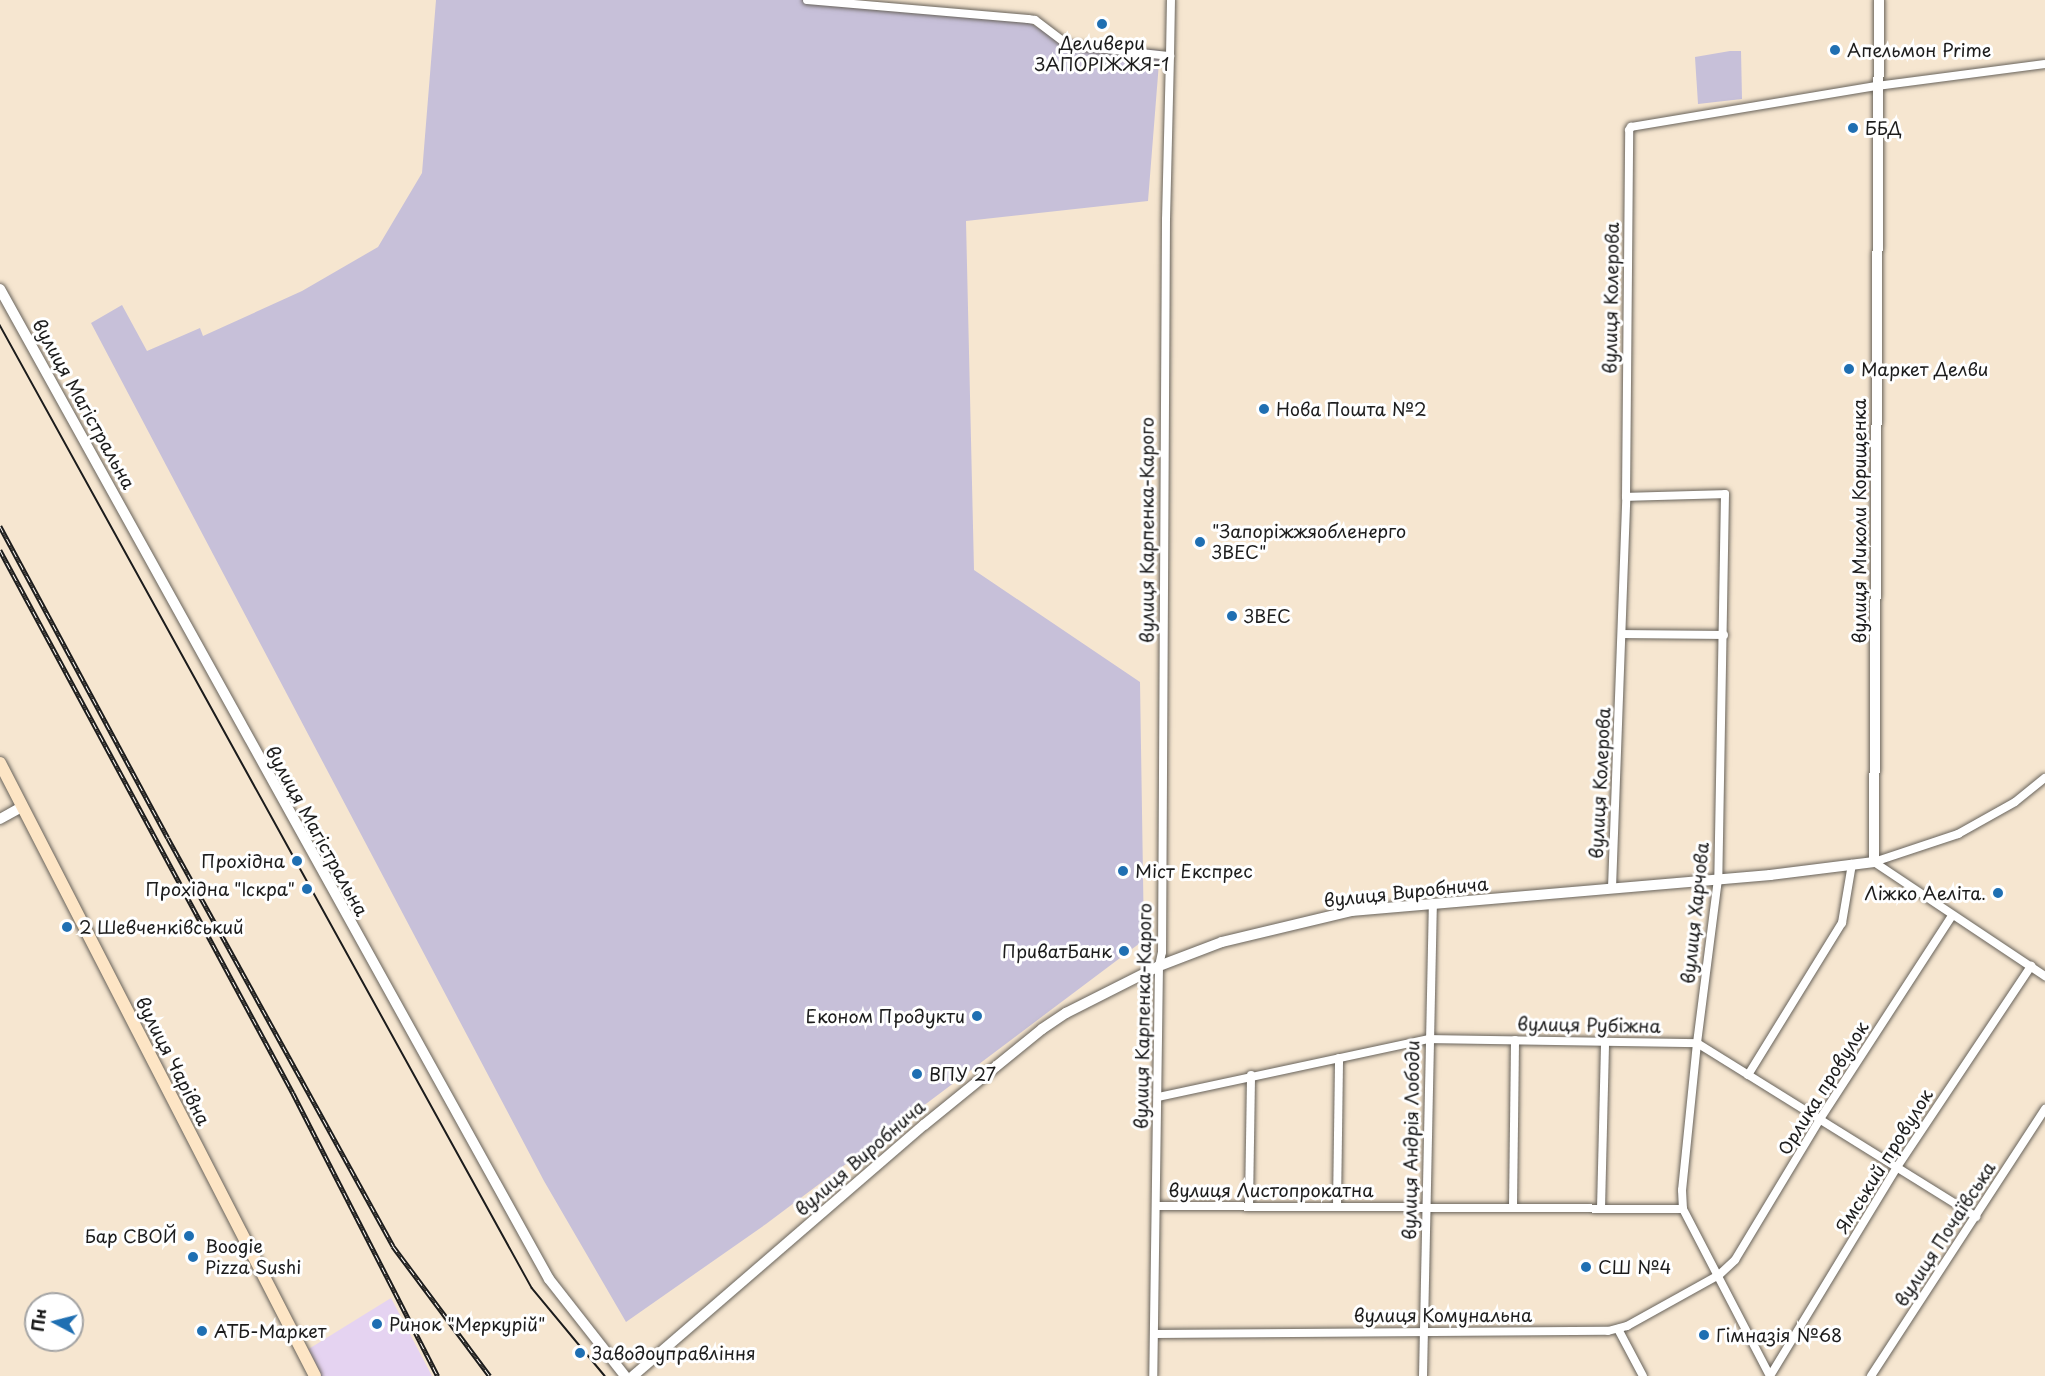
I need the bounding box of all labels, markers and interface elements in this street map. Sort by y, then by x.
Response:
marker: Деливери ЗАПОРІЖЖЯ-1 [1095,17,1109,31]
place label: Деливери ЗАПОРІЖЖЯ-1 [1035,33,1169,76]
place label: Апельмон Prime [1847,39,1992,61]
marker: Апельмон Prime [1828,43,1842,57]
place label: ББД [1865,117,1902,139]
marker: ББД [1846,121,1860,135]
street label: вулиця Колерова [1599,222,1623,374]
street label: вулиця Магістральна [28,315,140,493]
place label: Маркет Делви [1861,358,1989,380]
marker: Маркет Делви [1842,362,1856,376]
place label: Нова Пошта №2 [1276,398,1428,420]
street label: вулиця Миколи Корищенка [1848,398,1870,644]
marker: Нова Пошта №2 [1257,402,1271,416]
street label: вулиця Карпенка-Карого [1136,417,1158,643]
place label: "Запоріжжяобленерго ЗВЕС" [1212,521,1406,564]
marker: "Запоріжжяобленерго ЗВЕС" [1193,535,1207,549]
place label: ЗВЕС [1244,605,1291,627]
marker: ЗВЕС [1225,609,1239,623]
street label: вулиця Колерова [1585,707,1615,859]
street label: вулиця Магістральна [261,742,373,920]
street label: вулиця Харчова [1677,841,1713,985]
place label: Прохідна [201,850,285,872]
marker: Прохідна [290,854,304,868]
place label: Мiст Експрес [1135,860,1253,882]
marker: Мiст Експрес [1116,864,1130,878]
street label: вулиця Виробнича [1323,873,1489,911]
place label: Прохідна "Іскра" [144,878,295,900]
marker: Прохідна "Іскра" [300,882,314,896]
place label: Ліжко Аеліта. [1863,882,1986,904]
marker: Ліжко Аеліта. [1991,886,2005,900]
street label: вулиця Карпенка-Карого [1130,903,1156,1129]
place label: 2 Шевченківський [79,916,244,938]
marker: 2 Шевченківський [60,920,74,934]
place label: ПриватБанк [1002,940,1112,962]
marker: ПриватБанк [1117,944,1131,958]
street label: вулиця Чарівна [131,993,215,1129]
place label: Економ Продукти [805,1005,965,1027]
marker: Економ Продукти [970,1009,984,1023]
street label: вулиця Рубіжна [1517,1013,1661,1037]
street label: Орлика провулок [1773,1016,1873,1160]
street label: вулиця Андрія Лободи [1398,1040,1424,1240]
place label: ВПУ 27 [929,1063,996,1085]
marker: ВПУ 27 [910,1067,924,1081]
street label: Ямський провулок [1831,1085,1937,1237]
street label: вулиця Виробнича [790,1096,930,1220]
street label: вулиця Почаївська [1890,1157,2000,1311]
street label: вулиця Листопрокатна [1168,1179,1374,1201]
place label: Бар СВОЙ [84,1225,177,1247]
marker: Бар СВОЙ [182,1229,196,1243]
place label: Boogie Pizza Sushi [205,1236,301,1278]
marker: Boogie Pizza Sushi [186,1250,200,1264]
place label: СШ №4 [1598,1256,1671,1278]
marker: СШ №4 [1579,1260,1593,1274]
north arrow [24,1292,84,1352]
street label: вулиця Комунальна [1354,1304,1532,1326]
text: Пн [25,1307,51,1333]
place label: Ринок "Меркурій" [389,1313,546,1335]
marker: Ринок "Меркурій" [370,1317,384,1331]
place label: АТБ-Маркет [214,1320,326,1342]
marker: АТБ-Маркет [195,1324,209,1338]
place label: Гімназія №68 [1716,1324,1842,1346]
marker: Гімназія №68 [1697,1328,1711,1342]
place label: Заводоуправління [592,1342,756,1364]
marker: Заводоуправління [573,1346,587,1360]

